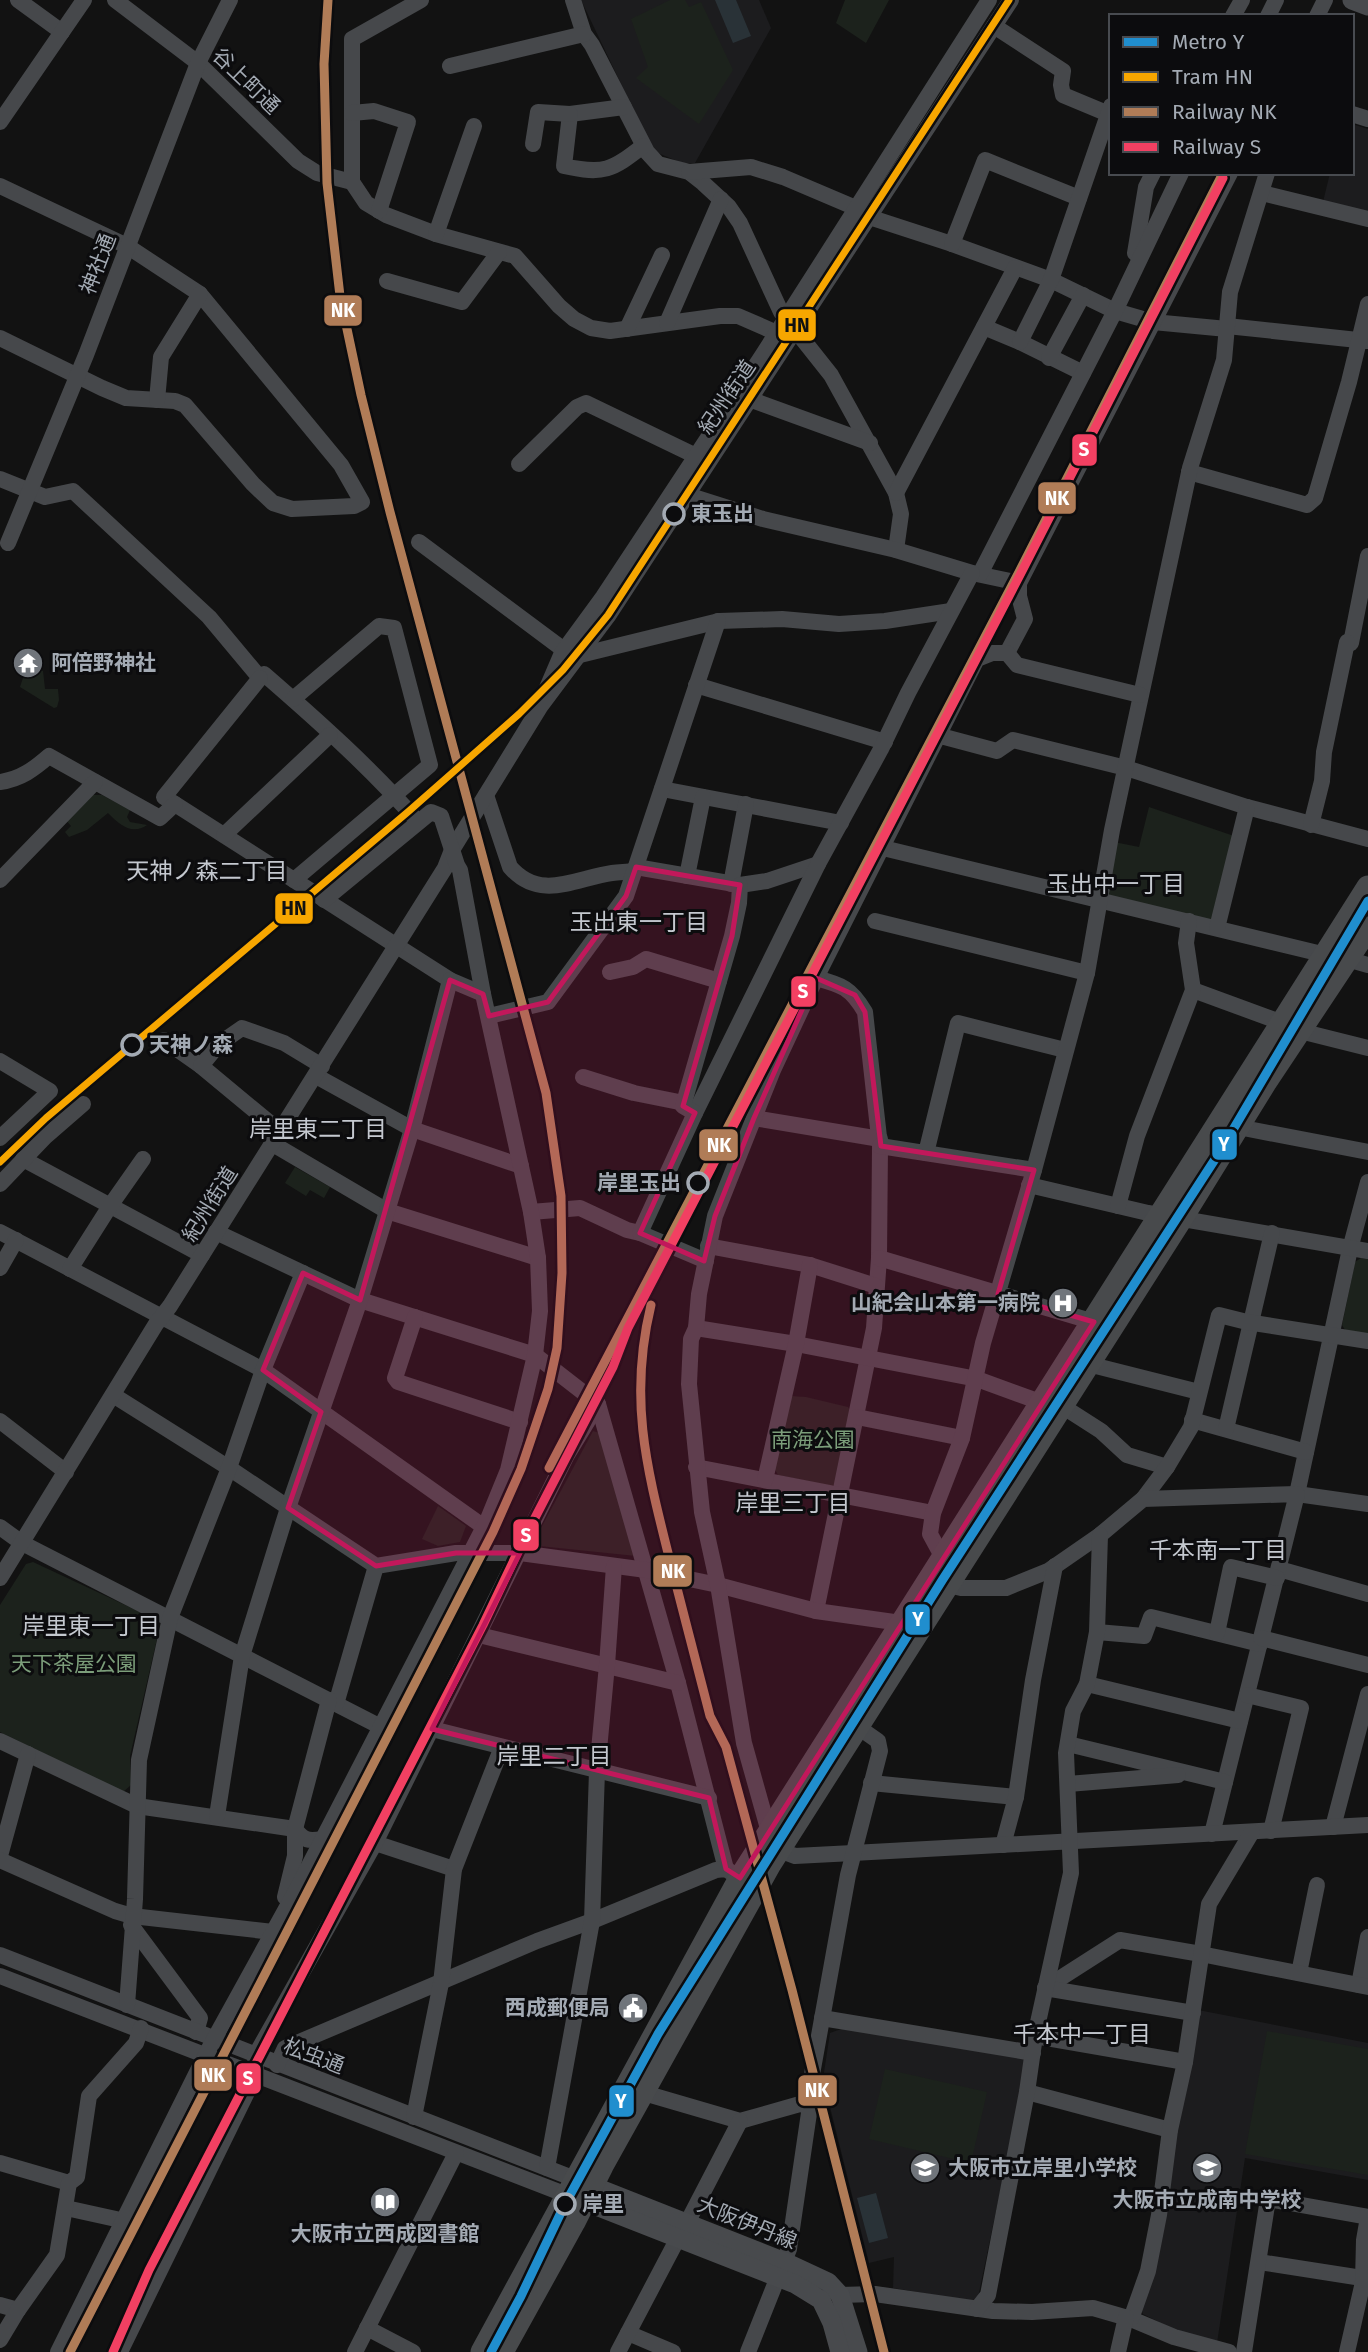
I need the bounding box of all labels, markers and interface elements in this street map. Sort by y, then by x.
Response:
legend [1109,14,1354,175]
text: Metro Y [1172,29,1245,55]
street label: 谷上町通 [207,42,285,120]
text: Tram HN [1172,64,1253,90]
text: Railway NK [1172,99,1277,125]
text: Railway S [1172,134,1261,160]
street label: 神社通 [75,230,121,298]
line badge: NK [323,294,363,327]
text: NK [331,299,356,322]
line badge: HN [777,308,817,342]
text: HN [784,314,810,337]
street label: 紀州街道 [693,355,761,439]
line badge: S [1071,433,1098,467]
text: S [1079,438,1090,461]
line badge: NK [1037,481,1077,515]
text: NK [1045,487,1070,510]
place label: 東玉出 [691,501,754,527]
marker: 東玉出 [663,503,685,525]
temple icon: 阿倍野神社 [11,646,45,680]
place label: 阿倍野神社 [51,650,156,676]
district label: 天神ノ森二丁目 [127,857,288,885]
district label: 玉出中一丁目 [1047,870,1185,898]
line badge: HN [274,892,314,925]
text: HN [281,897,307,920]
district label: 玉出東一丁目 [570,908,708,936]
line badge: S [790,975,817,1008]
text: S [798,980,809,1003]
place label: 天神ノ森 [149,1032,233,1058]
marker: 天神ノ森 [121,1034,143,1056]
district label: 岸里東二丁目 [249,1115,387,1143]
line badge: NK [698,1128,739,1162]
line badge: Y [1211,1128,1238,1161]
text: Y [1217,1133,1230,1156]
text: NK [707,1134,732,1157]
street label: 紀州街道 [177,1161,243,1247]
place label: 岸里玉出 [597,1170,681,1196]
marker: 岸里玉出 [687,1172,709,1194]
hospital icon: 山紀会山本第一病院 [1046,1286,1080,1320]
place label: 山紀会山本第一病院 [851,1290,1040,1316]
park label: 南海公園 [771,1427,855,1453]
district label: 岸里三丁目 [736,1489,851,1517]
line badge: S [512,1518,540,1552]
text: S [521,1524,532,1547]
district label: 千本南一丁目 [1149,1536,1287,1564]
line badge: NK [652,1554,693,1588]
text: NK [661,1560,686,1583]
line badge: Y [904,1603,931,1636]
text: Y [911,1608,924,1631]
district label: 岸里東一丁目 [22,1612,160,1640]
park label: 天下茶屋公園 [11,1651,137,1677]
district label: 岸里二丁目 [497,1742,612,1770]
public building icon: 西成郵便局 [616,1991,650,2025]
place label: 西成郵便局 [505,1995,610,2021]
district label: 千本中一丁目 [1013,2020,1151,2048]
street label: 松虫通 [280,2033,348,2079]
line badge: NK [193,2058,233,2092]
line badge: S [235,2062,262,2095]
text: NK [201,2064,226,2087]
text: S [243,2067,254,2090]
line badge: NK [797,2074,838,2107]
text: NK [805,2079,830,2102]
line badge: Y [608,2084,635,2118]
text: Y [614,2090,627,2113]
school or university icon: 大阪市立岸里小学校 [908,2151,942,2185]
school or university icon: 大阪市立成南中学校 [1190,2151,1224,2185]
place label: 大阪市立岸里小学校 [948,2155,1137,2181]
library icon: 大阪市立西成図書館 [368,2185,402,2219]
place label: 大阪市立成南中学校 [1113,2187,1302,2213]
place label: 岸里 [582,2191,624,2217]
street label: 大阪伊丹線 [693,2191,801,2255]
marker: 岸里 [554,2193,576,2215]
place label: 大阪市立西成図書館 [291,2221,480,2247]

